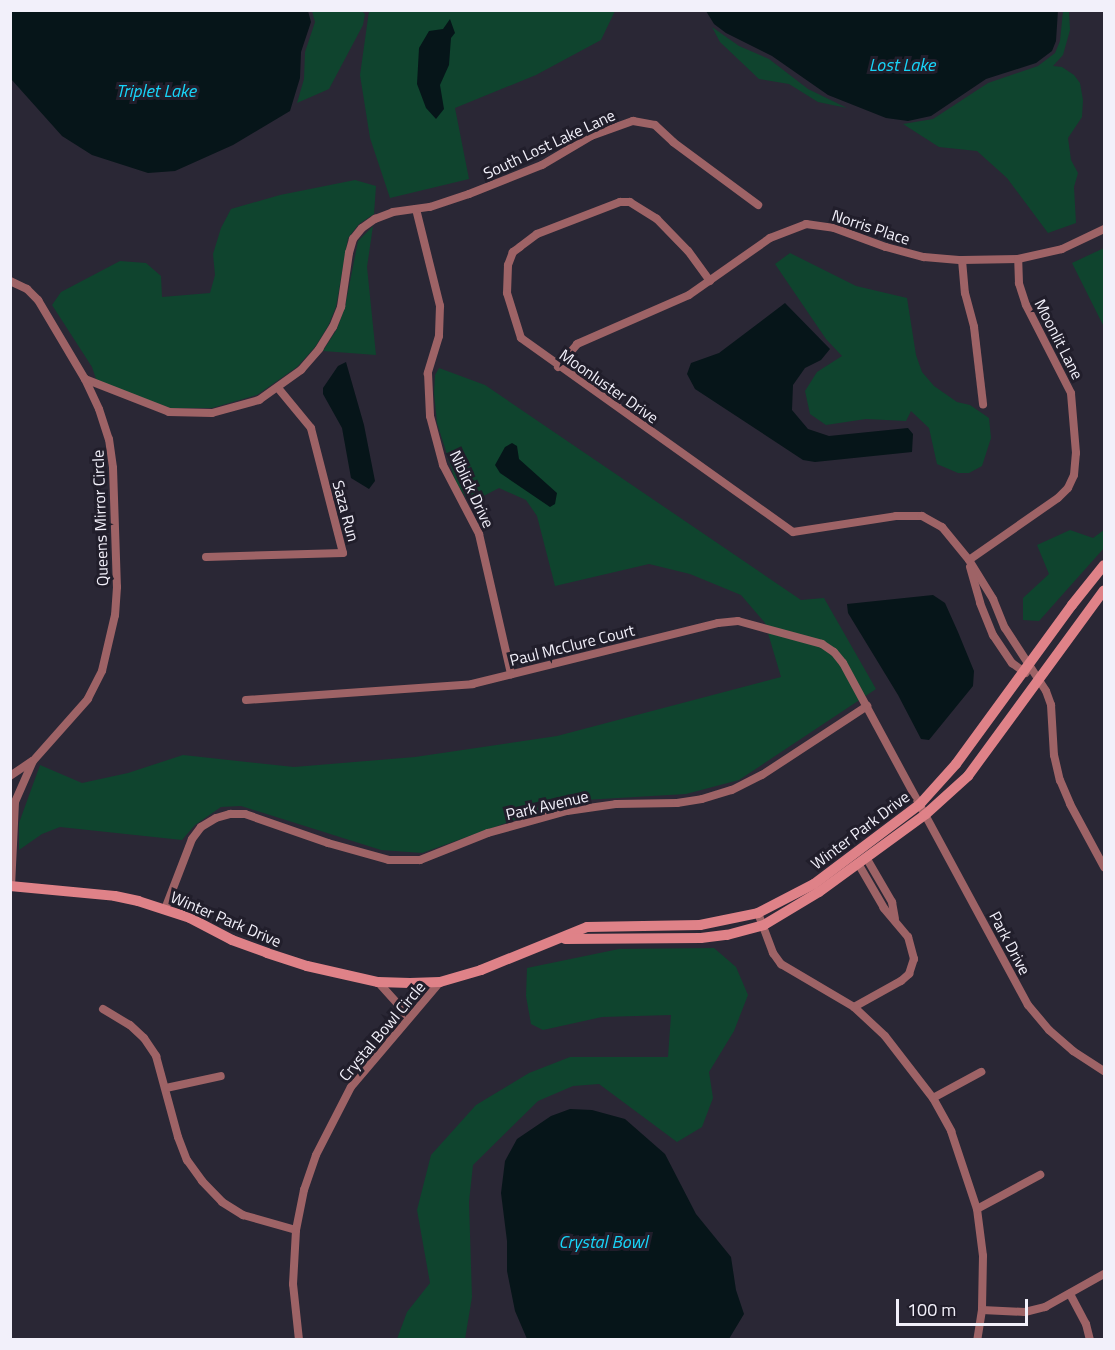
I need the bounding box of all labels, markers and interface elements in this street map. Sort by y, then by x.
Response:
water label: Lost Lake [869,54,935,76]
water label: Triplet Lake [116,80,196,102]
street label: South Lost Lake Lane [480,105,618,183]
street label: Norris Place [830,205,912,249]
street label: Moonlit Lane [1031,296,1087,382]
street label: Moonluster Drive [556,345,662,427]
street label: Niblick Drive [446,447,498,531]
street label: Queens Mirror Circle [88,449,112,587]
street label: Saza Run [329,478,363,544]
street label: Paul McClure Court [508,620,636,670]
street label: Park Avenue [504,786,590,824]
street label: Winter Park Drive [807,787,913,873]
street label: Winter Park Drive [168,887,284,951]
street label: Park Drive [985,908,1035,978]
street label: Crystal Bowl Circle [335,977,429,1085]
water label: Crystal Bowl [558,1231,648,1253]
scale bar [899,1287,1031,1325]
text: 100 m [907,1296,956,1323]

